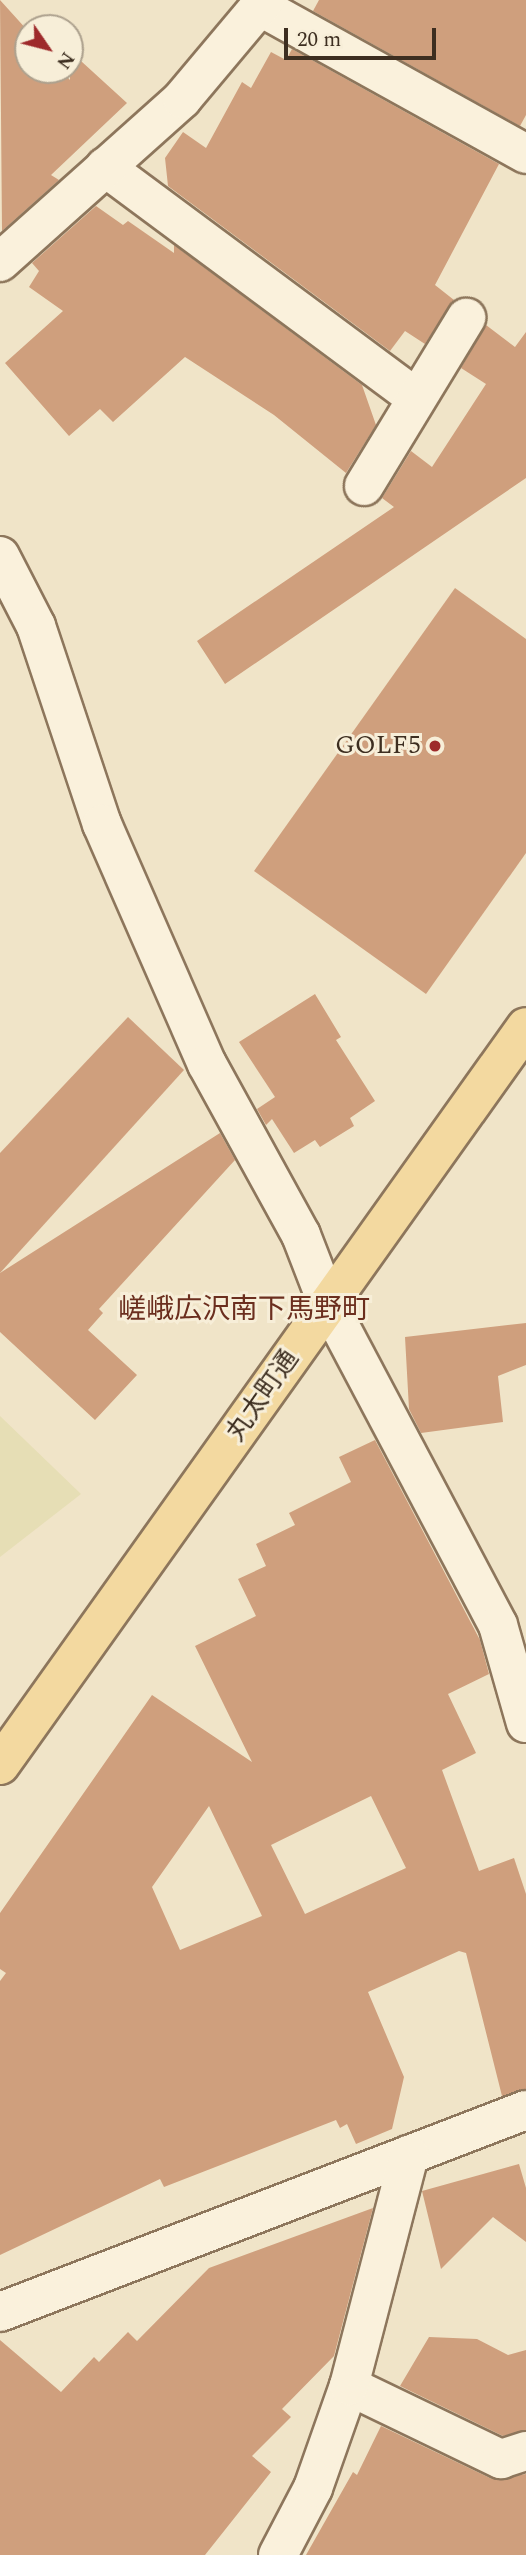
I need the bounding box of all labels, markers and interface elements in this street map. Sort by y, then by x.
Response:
north arrow [14,14,84,84]
scale bar [288,14,440,58]
text: 20 m [297,24,341,56]
text: N [49,46,81,75]
place label: GOLF5 [335,730,421,762]
marker: GOLF5 [427,738,443,754]
district label: 嵯峨広沢南下馬野町 [118,1293,370,1327]
street label: 丸太町通 [220,1344,306,1448]

